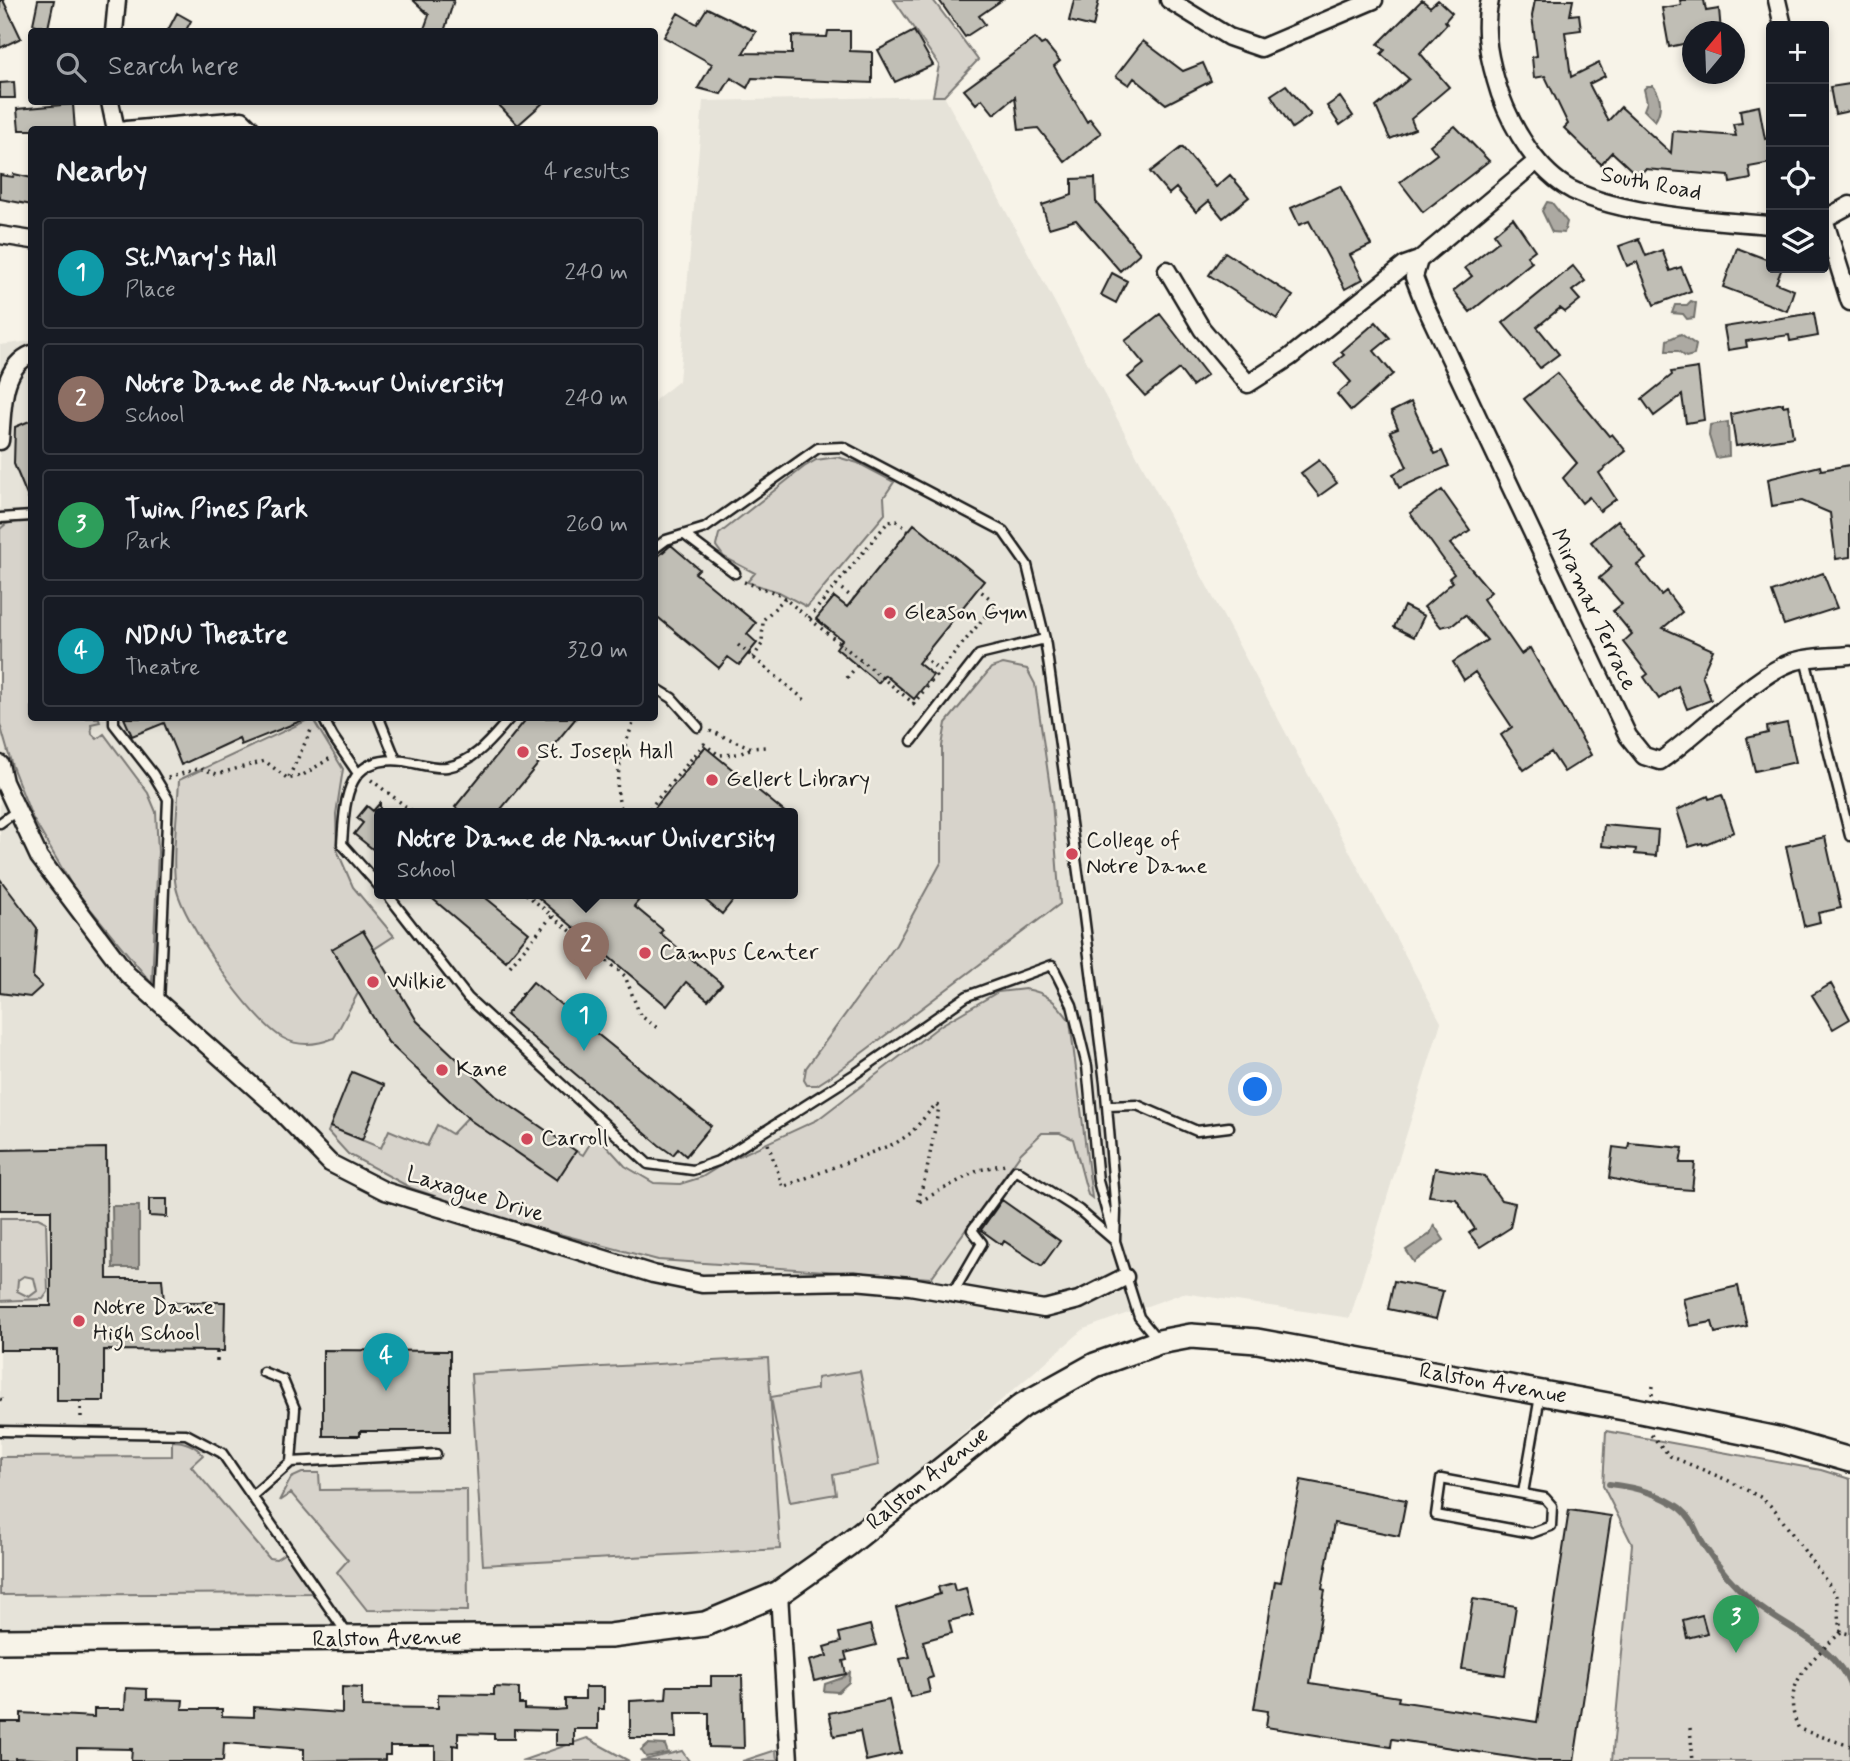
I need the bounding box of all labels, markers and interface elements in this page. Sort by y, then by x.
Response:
north arrow [1682,21,1745,84]
map controls [1766,21,1829,273]
button: + [1766,21,1829,84]
search box [28,28,658,105]
icon: search [52,48,90,86]
text: Search here [108,50,239,84]
button: − [1766,84,1829,147]
button: locate [1766,147,1829,210]
text: Nearby [56,152,147,191]
text: 4 results [544,157,630,187]
street label: South Road [1598,160,1704,208]
button: layers [1766,210,1829,273]
text: St.Mary's Hall [125,241,277,275]
text: 1 [76,258,86,288]
text: 240 m [564,258,628,288]
text: Place [125,275,176,305]
text: Notre Dame de Namur University [125,367,504,401]
text: 2 [75,384,87,414]
text: 240 m [564,384,628,414]
text: School [125,401,185,431]
text: Twin Pines Park [125,493,308,527]
text: 3 [76,510,86,540]
text: 260 m [566,510,628,540]
street label: Miramar Terrace [1542,524,1644,696]
text: Park [125,527,171,557]
place label: Gleason Gym [904,598,1028,628]
marker: Gleason Gym [882,605,898,621]
text: NDNU Theatre [125,619,288,653]
text: 4 [74,636,88,666]
text: 320 m [567,636,628,666]
text: Theatre [125,653,200,683]
place label: St. Joseph Hall [537,737,674,767]
marker: St. Joseph Hall [515,744,531,760]
place label: Gellert Library [726,765,870,795]
marker: Gellert Library [704,772,720,788]
popup [374,808,798,899]
text: Notre Dame de Namur University [397,822,775,856]
place label: College of Notre Dame [1086,826,1208,882]
marker: College of Notre Dame [1064,846,1080,862]
text: School [397,856,456,886]
pin: 2 [563,922,609,980]
place label: Campus Center [659,938,819,968]
marker: Campus Center [637,945,653,961]
place label: Wilkie [387,967,446,997]
marker: Wilkie [365,974,381,990]
pin: 1 [561,993,607,1051]
place label: Kane [456,1055,507,1085]
marker: Kane [434,1062,450,1078]
your location [1238,1072,1272,1106]
place label: Carroll [541,1124,608,1154]
marker: Carroll [519,1131,535,1147]
street label: Laxague Drive [402,1160,548,1232]
place label: Notre Dame High School [93,1293,215,1351]
marker: Notre Dame High School [71,1313,87,1329]
pin: 4 [363,1333,409,1391]
street label: Ralston Avenue [1417,1356,1569,1412]
street label: Ralston Avenue [860,1420,996,1538]
pin: 3 [1713,1595,1759,1653]
street label: Ralston Avenue [312,1623,462,1655]

